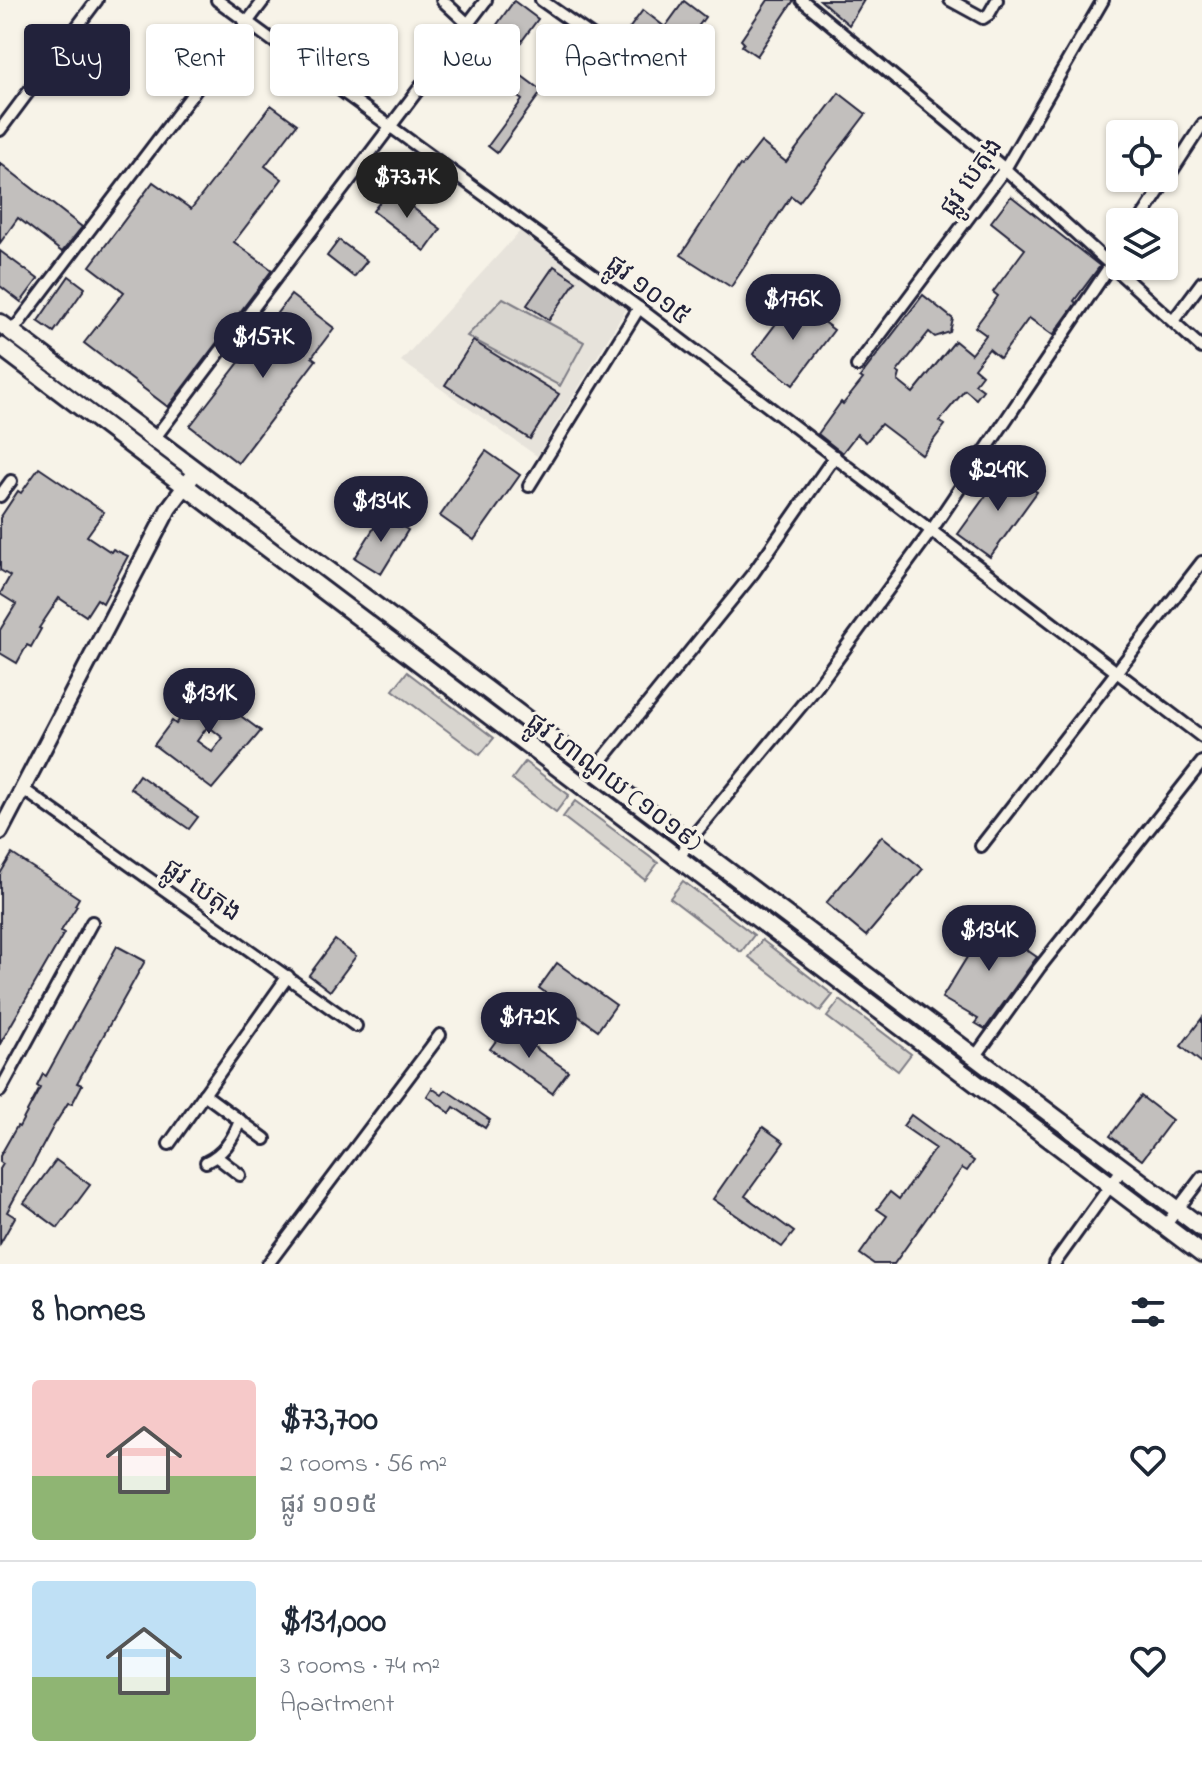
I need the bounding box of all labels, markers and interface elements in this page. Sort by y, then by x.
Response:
chip: Buy [24,24,130,96]
chip: Rent [146,24,254,96]
chip: Filters [270,24,398,96]
chip: New [414,24,520,96]
chip: Apartment [536,24,715,96]
map controls [1106,120,1178,280]
button: locate [1106,120,1178,192]
street label: ផ្លូវ បេតុង [932,131,1015,226]
pin: $73.7K [342,152,472,220]
text: $73.7K [374,159,440,197]
button: layers [1106,208,1178,280]
street label: ផ្លូវ ១០១៥ [596,247,698,337]
pin: $176K [737,274,849,342]
text: $176K [764,281,822,319]
pin: $157K [207,312,319,380]
text: $157K [232,319,294,357]
pin: $249K [942,445,1054,513]
text: $249K [968,452,1028,490]
pin: $134K [325,476,437,544]
text: $134K [352,483,410,521]
pin: $131K [153,668,265,736]
text: $131K [181,675,237,713]
street label: ផ្លូវ ហាណូយ (១០១៩) [516,705,709,864]
street label: ផ្លូវ បេតុង [153,851,248,934]
pin: $134K [933,905,1045,973]
text: $134K [960,912,1018,950]
pin: $172K [473,992,585,1060]
text: $172K [499,999,559,1037]
text: 8 homes [32,1287,146,1337]
icon: filters [1126,1290,1170,1334]
text: $73,700 [280,1396,378,1446]
icon: home [96,1412,192,1508]
icon: heart [1126,1438,1170,1482]
text: 2 rooms · 56 m² [280,1446,447,1484]
text: ផ្លូវ ១០១៥ [280,1487,378,1525]
text: $131,000 [280,1598,386,1648]
icon: home [96,1613,192,1709]
icon: heart [1126,1639,1170,1683]
text: 3 rooms · 74 m² [280,1648,440,1686]
text: Apartment [280,1686,394,1724]

